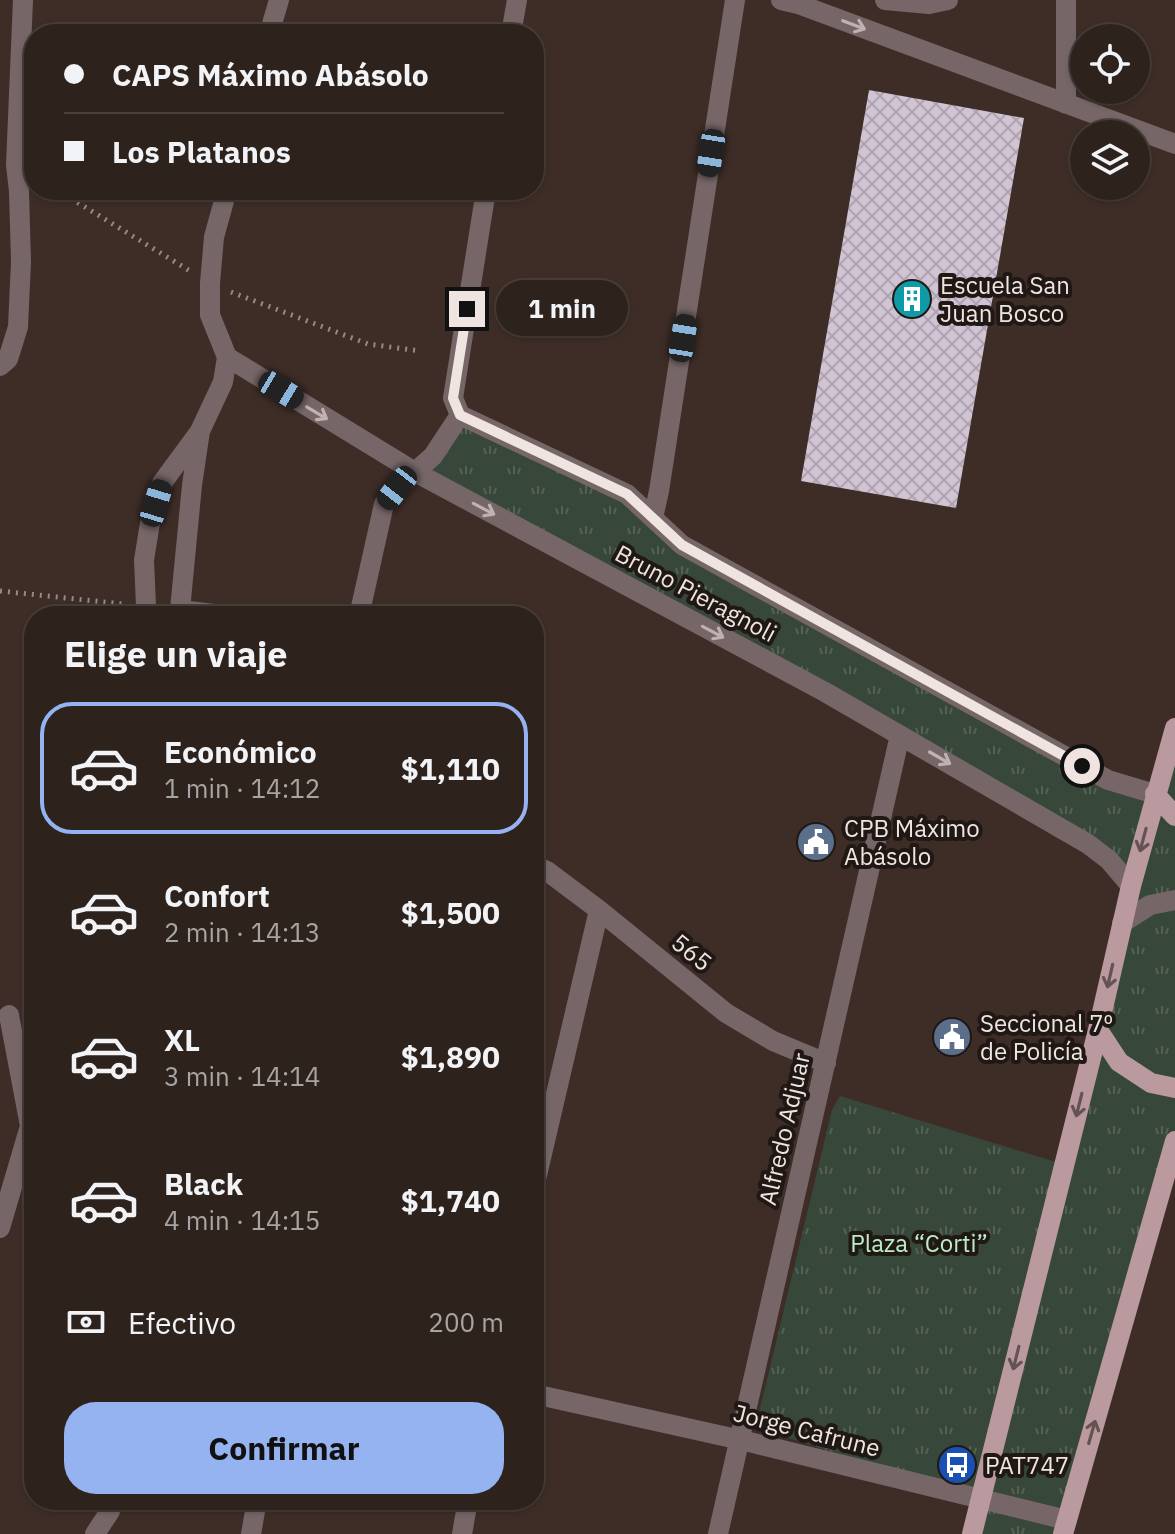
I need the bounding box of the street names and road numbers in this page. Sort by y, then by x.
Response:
street label: Bruno Pieragnoli [610,537,782,649]
street label: 565 [665,926,719,978]
street label: Alfredo Adjuar [751,1050,817,1208]
street label: Jorge Cafrune [730,1396,884,1464]

